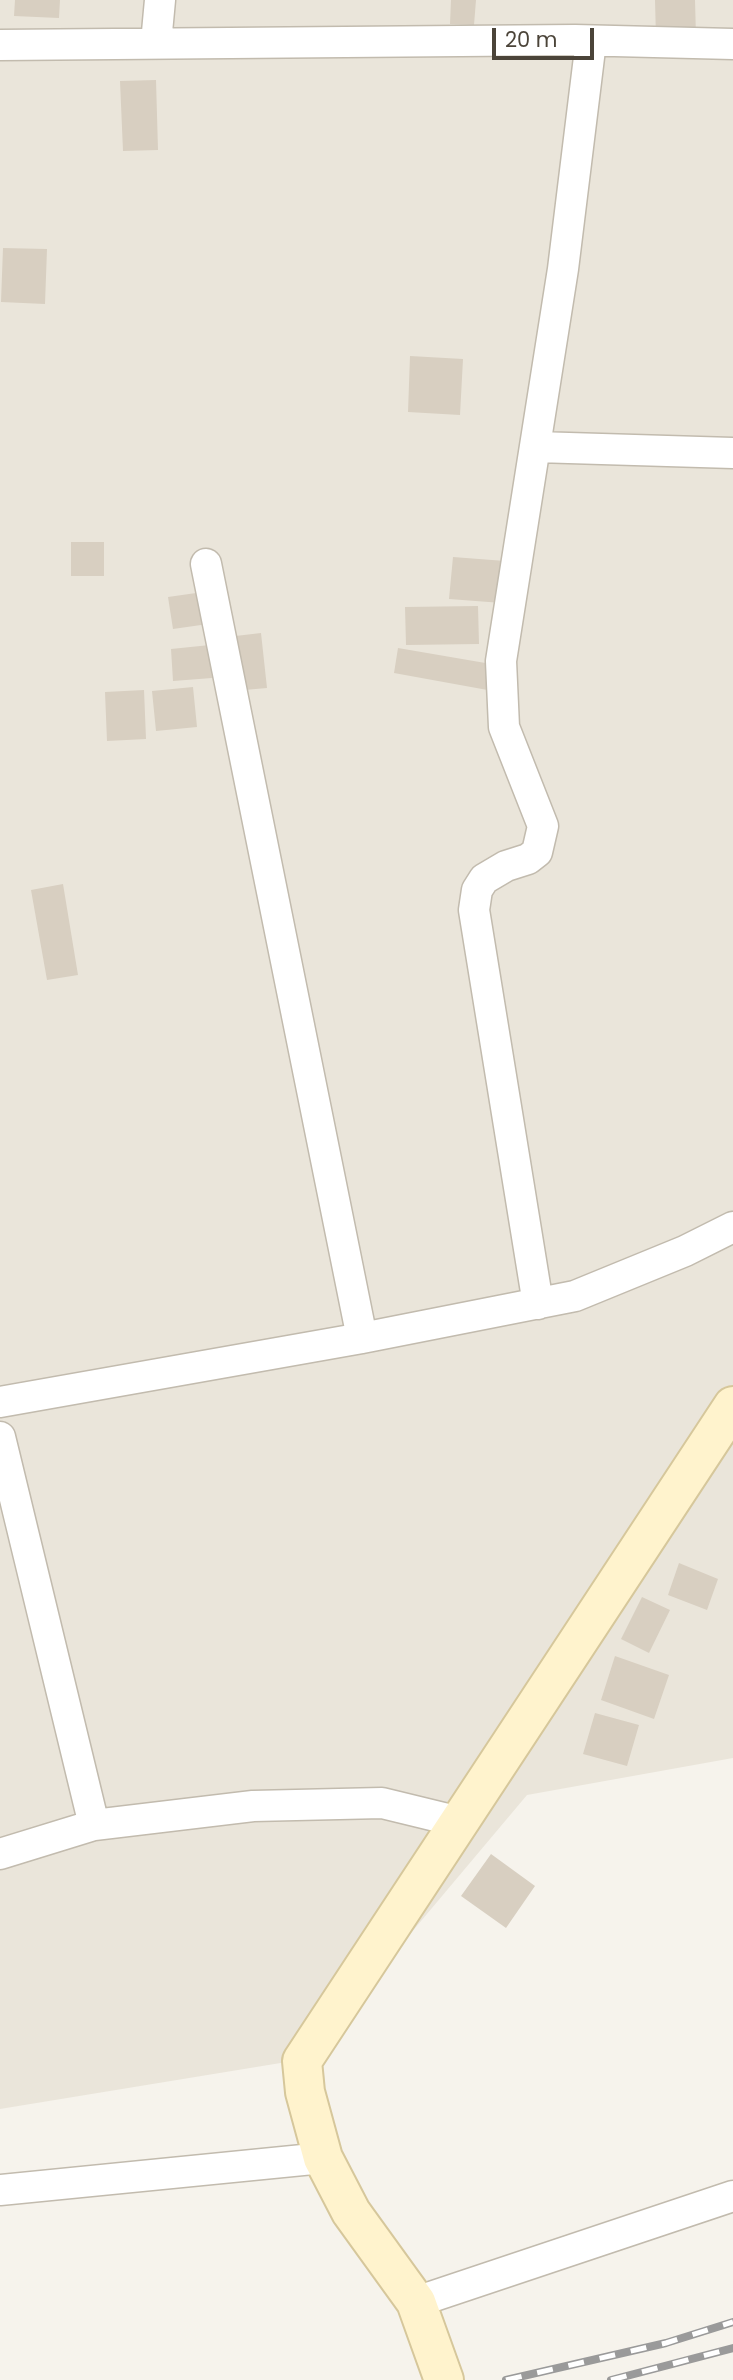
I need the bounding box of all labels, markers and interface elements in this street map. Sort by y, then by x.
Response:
scale bar [495,14,596,58]
text: 20 m [505,25,558,54]

